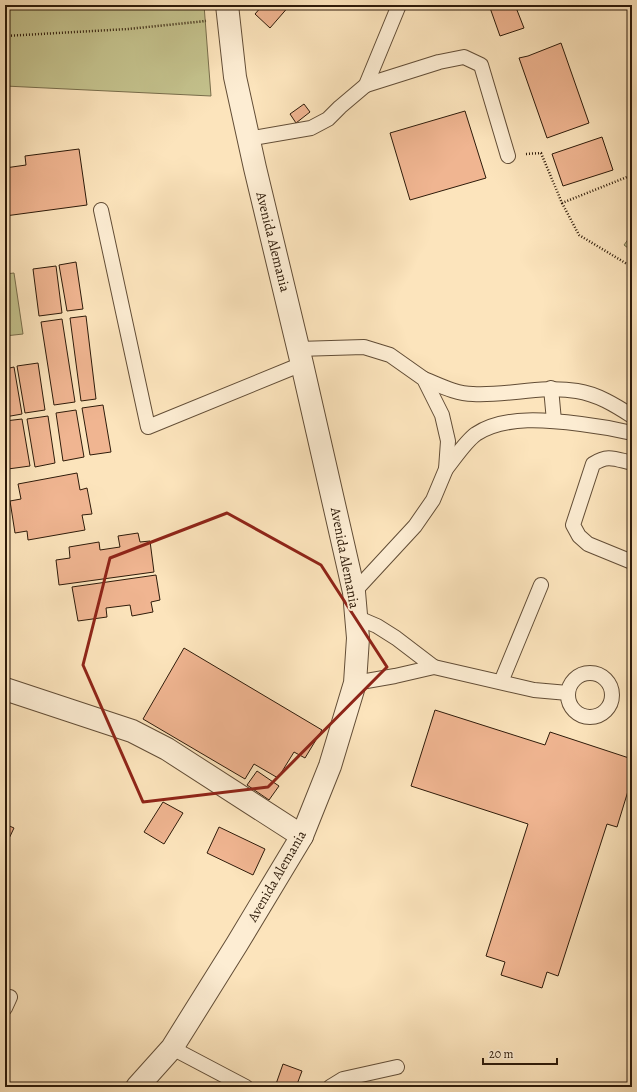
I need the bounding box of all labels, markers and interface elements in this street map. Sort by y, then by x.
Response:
street label: Avenida Alemania [251,189,295,294]
street label: Avenida Alemania [326,505,364,611]
street label: Avenida Alemania [243,826,311,926]
scale bar [483,1040,557,1066]
text: 20 m [489,1046,513,1062]

